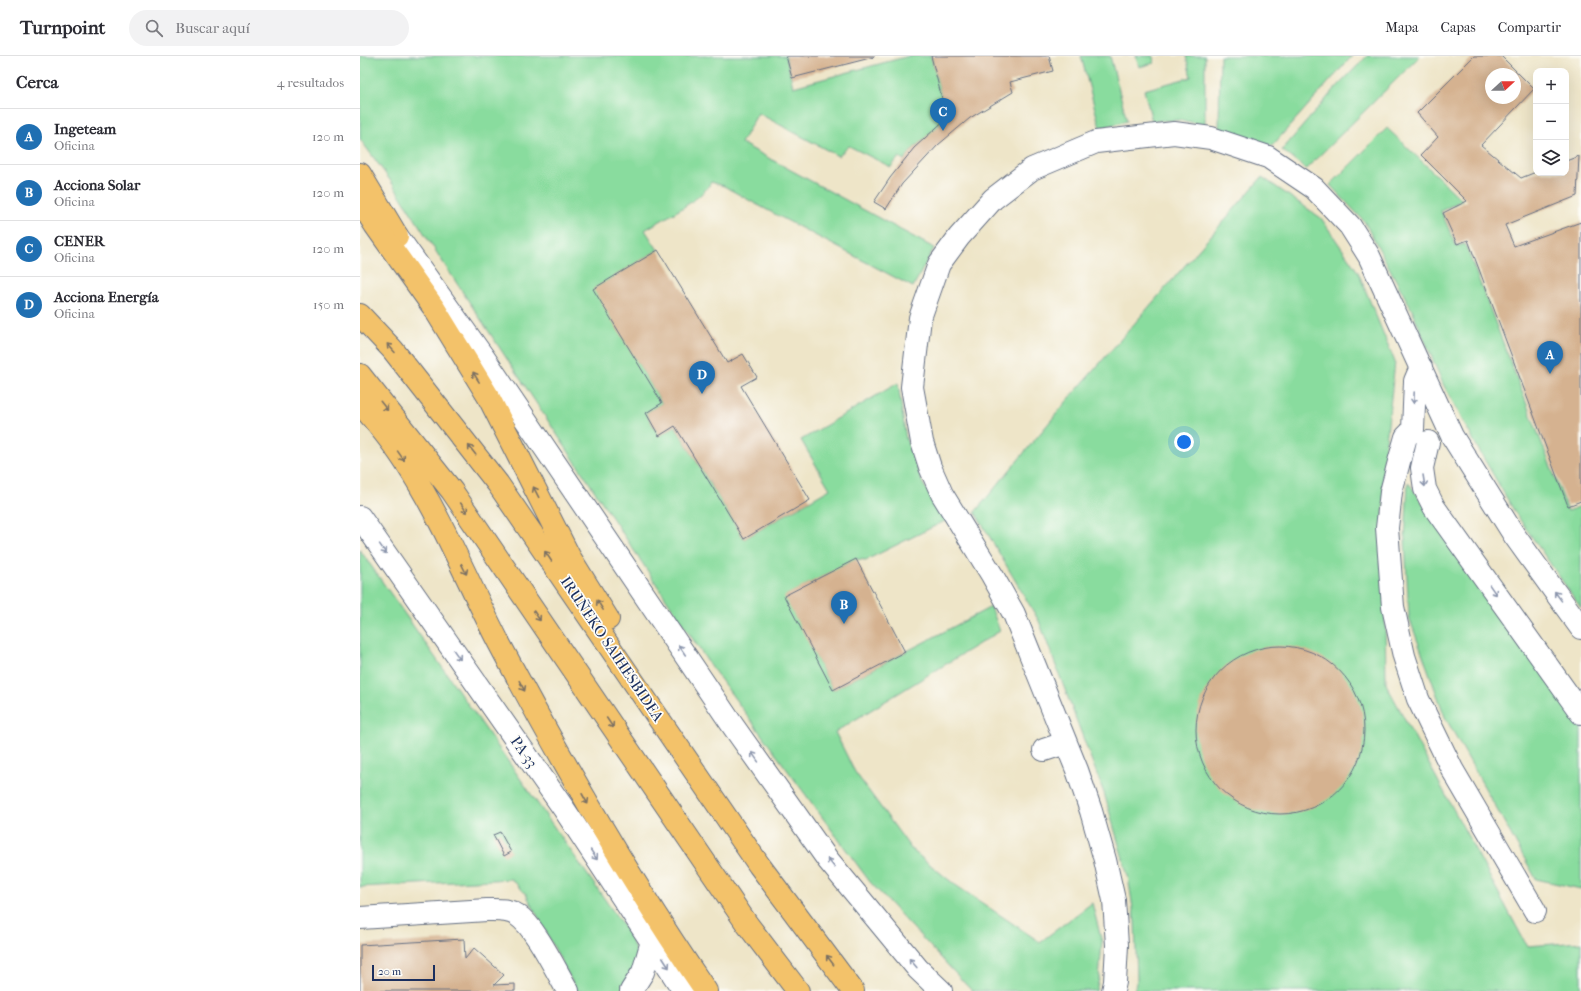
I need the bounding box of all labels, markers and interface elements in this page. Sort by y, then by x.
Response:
search box [129,10,409,46]
text: Turnpoint [20,17,105,39]
icon: search [143,17,165,39]
text: Buscar aquí [175,19,250,37]
text: Mapa [1385,19,1419,36]
text: Capas [1441,19,1476,36]
text: Compartir [1498,19,1561,36]
north arrow [1485,68,1521,104]
map controls [1533,68,1569,176]
button: + [1533,68,1569,104]
text: Cerca [16,72,58,92]
text: 4 resultados [277,75,344,90]
pin: C [930,98,956,131]
button: − [1533,104,1569,140]
text: Ingeteam [54,120,116,138]
text: A [25,129,33,144]
text: 120 m [312,129,344,144]
text: Oficina [54,138,95,153]
button: layers [1533,140,1569,176]
text: Acciona Solar [54,176,140,194]
text: B [25,185,33,200]
text: 120 m [312,185,344,200]
text: Oficina [54,194,95,209]
text: CENER [54,232,105,250]
text: C [25,241,33,256]
text: 120 m [312,241,344,256]
text: Oficina [54,250,95,265]
text: Acciona Energía [54,288,159,306]
text: D [24,297,34,312]
text: 150 m [313,297,344,312]
text: Oficina [54,306,95,321]
pin: A [1537,341,1563,374]
one-way arrow [387,343,396,353]
pin: D [689,361,715,394]
one-way arrow [471,371,479,383]
one-way arrow [1411,391,1418,404]
one-way arrow [380,400,389,411]
your location [1174,432,1194,452]
one-way arrow [468,445,476,456]
one-way arrow [397,450,405,461]
one-way arrow [1420,474,1428,487]
one-way arrow [532,486,540,498]
one-way arrow [460,502,468,513]
one-way arrow [379,543,387,554]
one-way arrow [544,550,552,561]
one-way arrow [461,563,468,575]
street label: IRUÑEKO SAIHESBIDEA [557,573,668,725]
one-way arrow [1489,584,1497,595]
pin: B [831,591,857,624]
one-way arrow [1554,591,1562,602]
one-way arrow [595,599,603,611]
one-way arrow [533,610,541,621]
one-way arrow [677,644,685,656]
one-way arrow [453,650,461,661]
one-way arrow [519,679,526,691]
one-way arrow [606,717,614,728]
street label: PA-33 [507,733,541,771]
one-way arrow [751,752,759,763]
one-way arrow [581,793,589,805]
one-way arrow [590,849,598,860]
one-way arrow [826,857,835,868]
one-way arrow [826,954,834,965]
one-way arrow [662,957,670,968]
one-way arrow [909,958,918,968]
scale bar [372,963,435,982]
text: 20 m [378,965,401,978]

